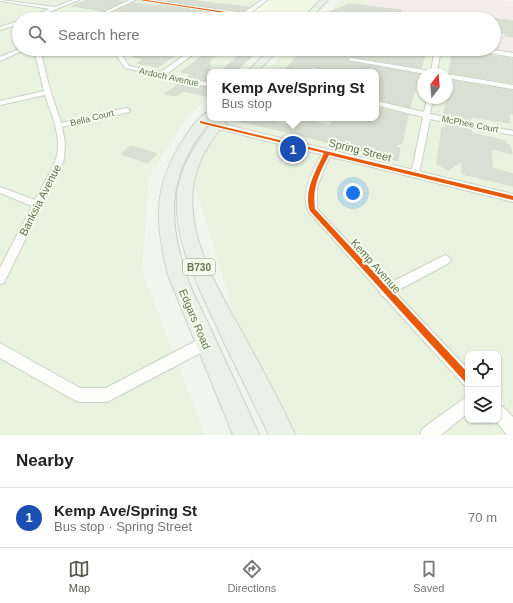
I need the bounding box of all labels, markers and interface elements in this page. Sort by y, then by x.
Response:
search box [12,12,501,56]
icon: search [26,23,48,45]
text: Search here [58,26,140,43]
street label: Ardoch Avenue [138,66,200,88]
north arrow [417,68,453,104]
popup [207,69,379,121]
text: Kemp Ave/Spring St [221,79,365,96]
text: Bus stop [221,96,272,111]
street label: Bella Court [69,108,115,128]
street label: McPhee Court [441,114,500,134]
pin: 1 [280,134,306,164]
street label: Spring Street [327,136,393,164]
street label: Banksia Avenue [17,162,63,238]
your location [343,183,363,203]
street label: Kemp Avenue [349,237,403,295]
road number: B730 [183,259,215,275]
street label: Edgars Road [177,287,213,351]
map controls [465,351,501,423]
button: locate [465,351,501,387]
button: layers [465,387,501,423]
text: Nearby [16,451,74,470]
text: Kemp Ave/Spring St [54,502,197,519]
text: 1 [25,510,33,525]
text: 70 m [468,510,497,525]
text: Bus stop · Spring Street [54,519,192,534]
tab: Map [68,558,90,594]
tab: Directions [227,558,276,594]
tab: Saved [413,558,444,594]

